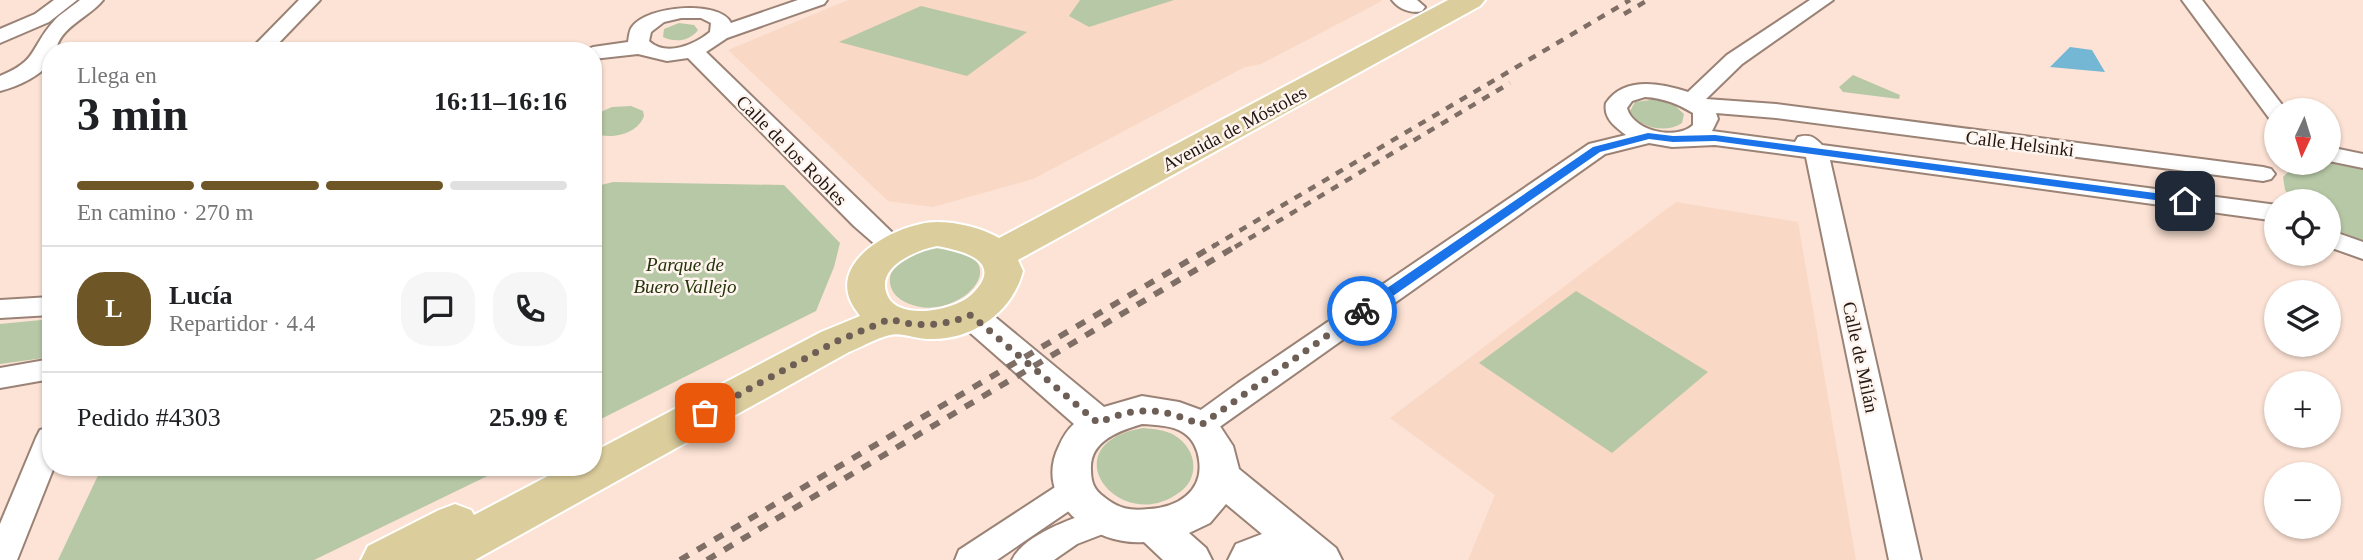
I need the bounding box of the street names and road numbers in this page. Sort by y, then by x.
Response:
street label: Avenida de Móstoles [1159,82,1310,175]
street label: Calle de los Robles [732,91,851,210]
street label: Calle Helsinki [1964,126,2075,161]
street label: Calle de Milán [1839,300,1883,415]

